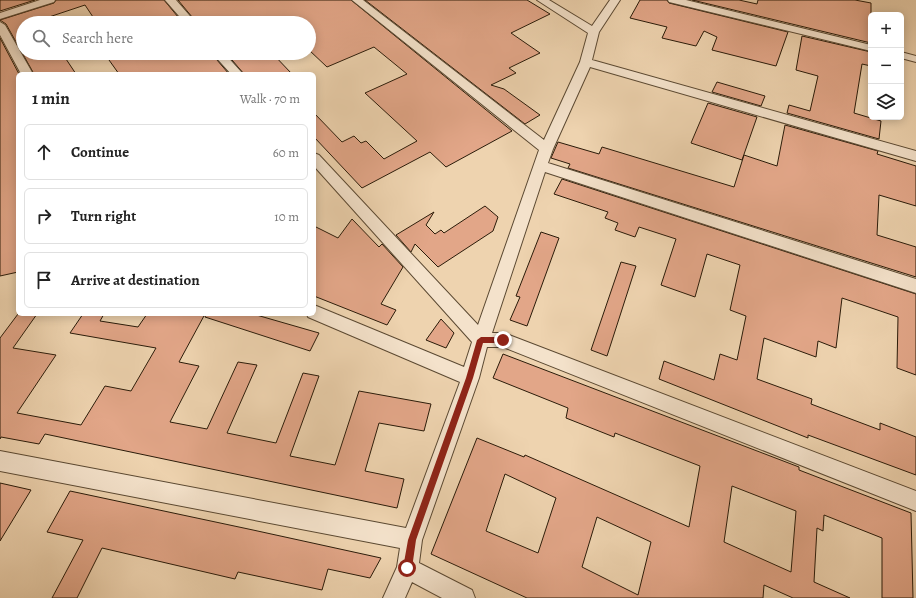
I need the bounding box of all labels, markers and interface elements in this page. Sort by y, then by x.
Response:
map controls [868,12,904,120]
button: + [868,12,904,48]
search box [16,16,316,60]
icon: search [30,27,52,49]
text: Search here [62,28,133,48]
button: − [868,48,904,84]
button: layers [868,84,904,120]
text: 1 min [32,87,70,110]
text: Walk · 70 m [240,90,300,107]
icon: ahead [33,141,55,163]
text: Continue [71,142,129,162]
text: 60 m [273,144,299,161]
icon: right [33,205,55,227]
text: Turn right [71,206,136,226]
text: 10 m [274,208,299,225]
icon: arrive [33,269,55,291]
text: Arrive at destination [71,270,200,290]
route end [494,331,512,349]
route start [398,559,416,577]

